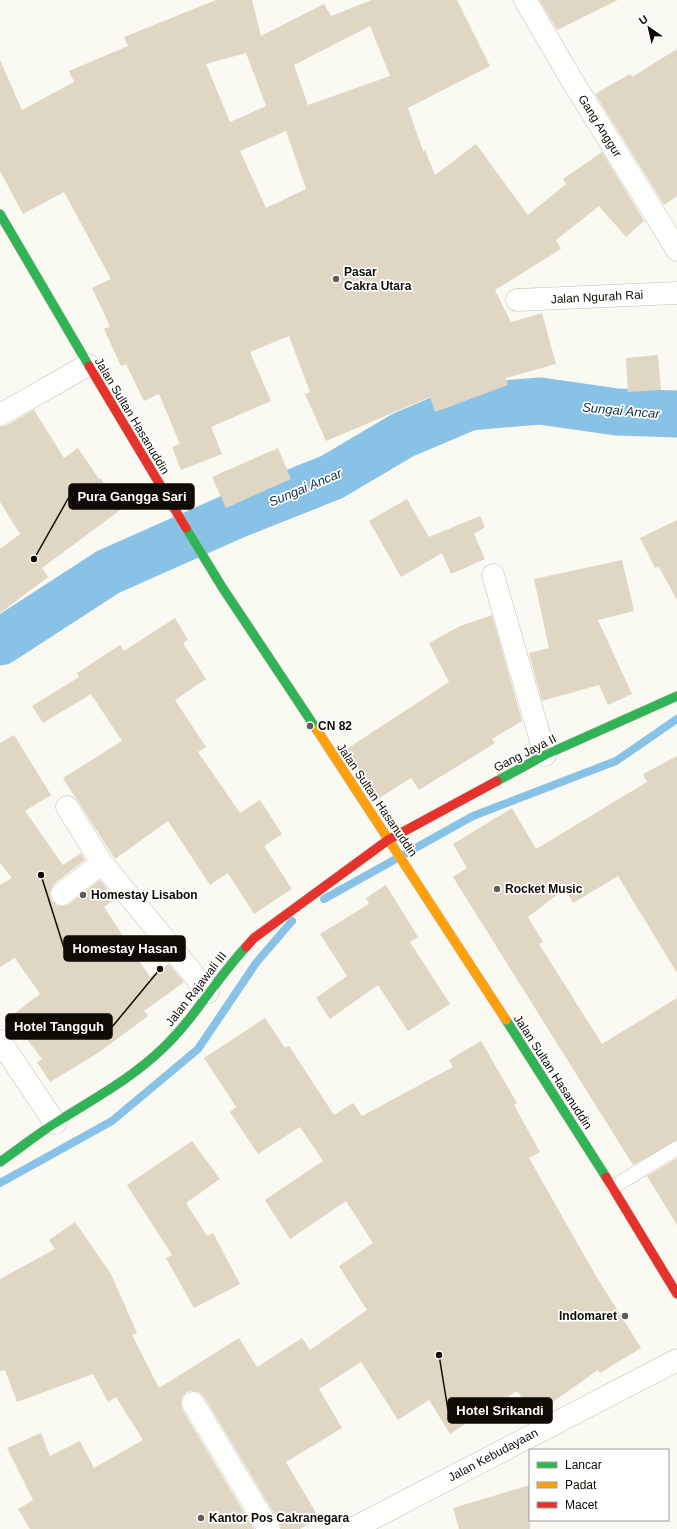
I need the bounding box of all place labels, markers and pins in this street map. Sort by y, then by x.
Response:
place label: Pasar Cakra Utara [344,265,412,293]
marker: Pasar Cakra Utara [331,274,341,284]
callout: Pura Gangga Sari [69,484,194,509]
place label: CN 82 [318,719,352,733]
marker: CN 82 [305,721,315,731]
place label: Rocket Music [505,882,583,896]
marker: Rocket Music [492,884,502,894]
place label: Homestay Lisabon [91,888,198,902]
marker: Homestay Lisabon [78,890,88,900]
callout: Homestay Hasan [64,936,185,961]
callout: Hotel Tangguh [6,1014,112,1039]
place label: Indomaret [559,1309,617,1323]
marker: Indomaret [620,1311,630,1321]
callout: Hotel Srikandi [448,1398,552,1423]
place label: Kantor Pos Cakranegara [209,1511,349,1525]
marker: Kantor Pos Cakranegara [196,1513,206,1523]

